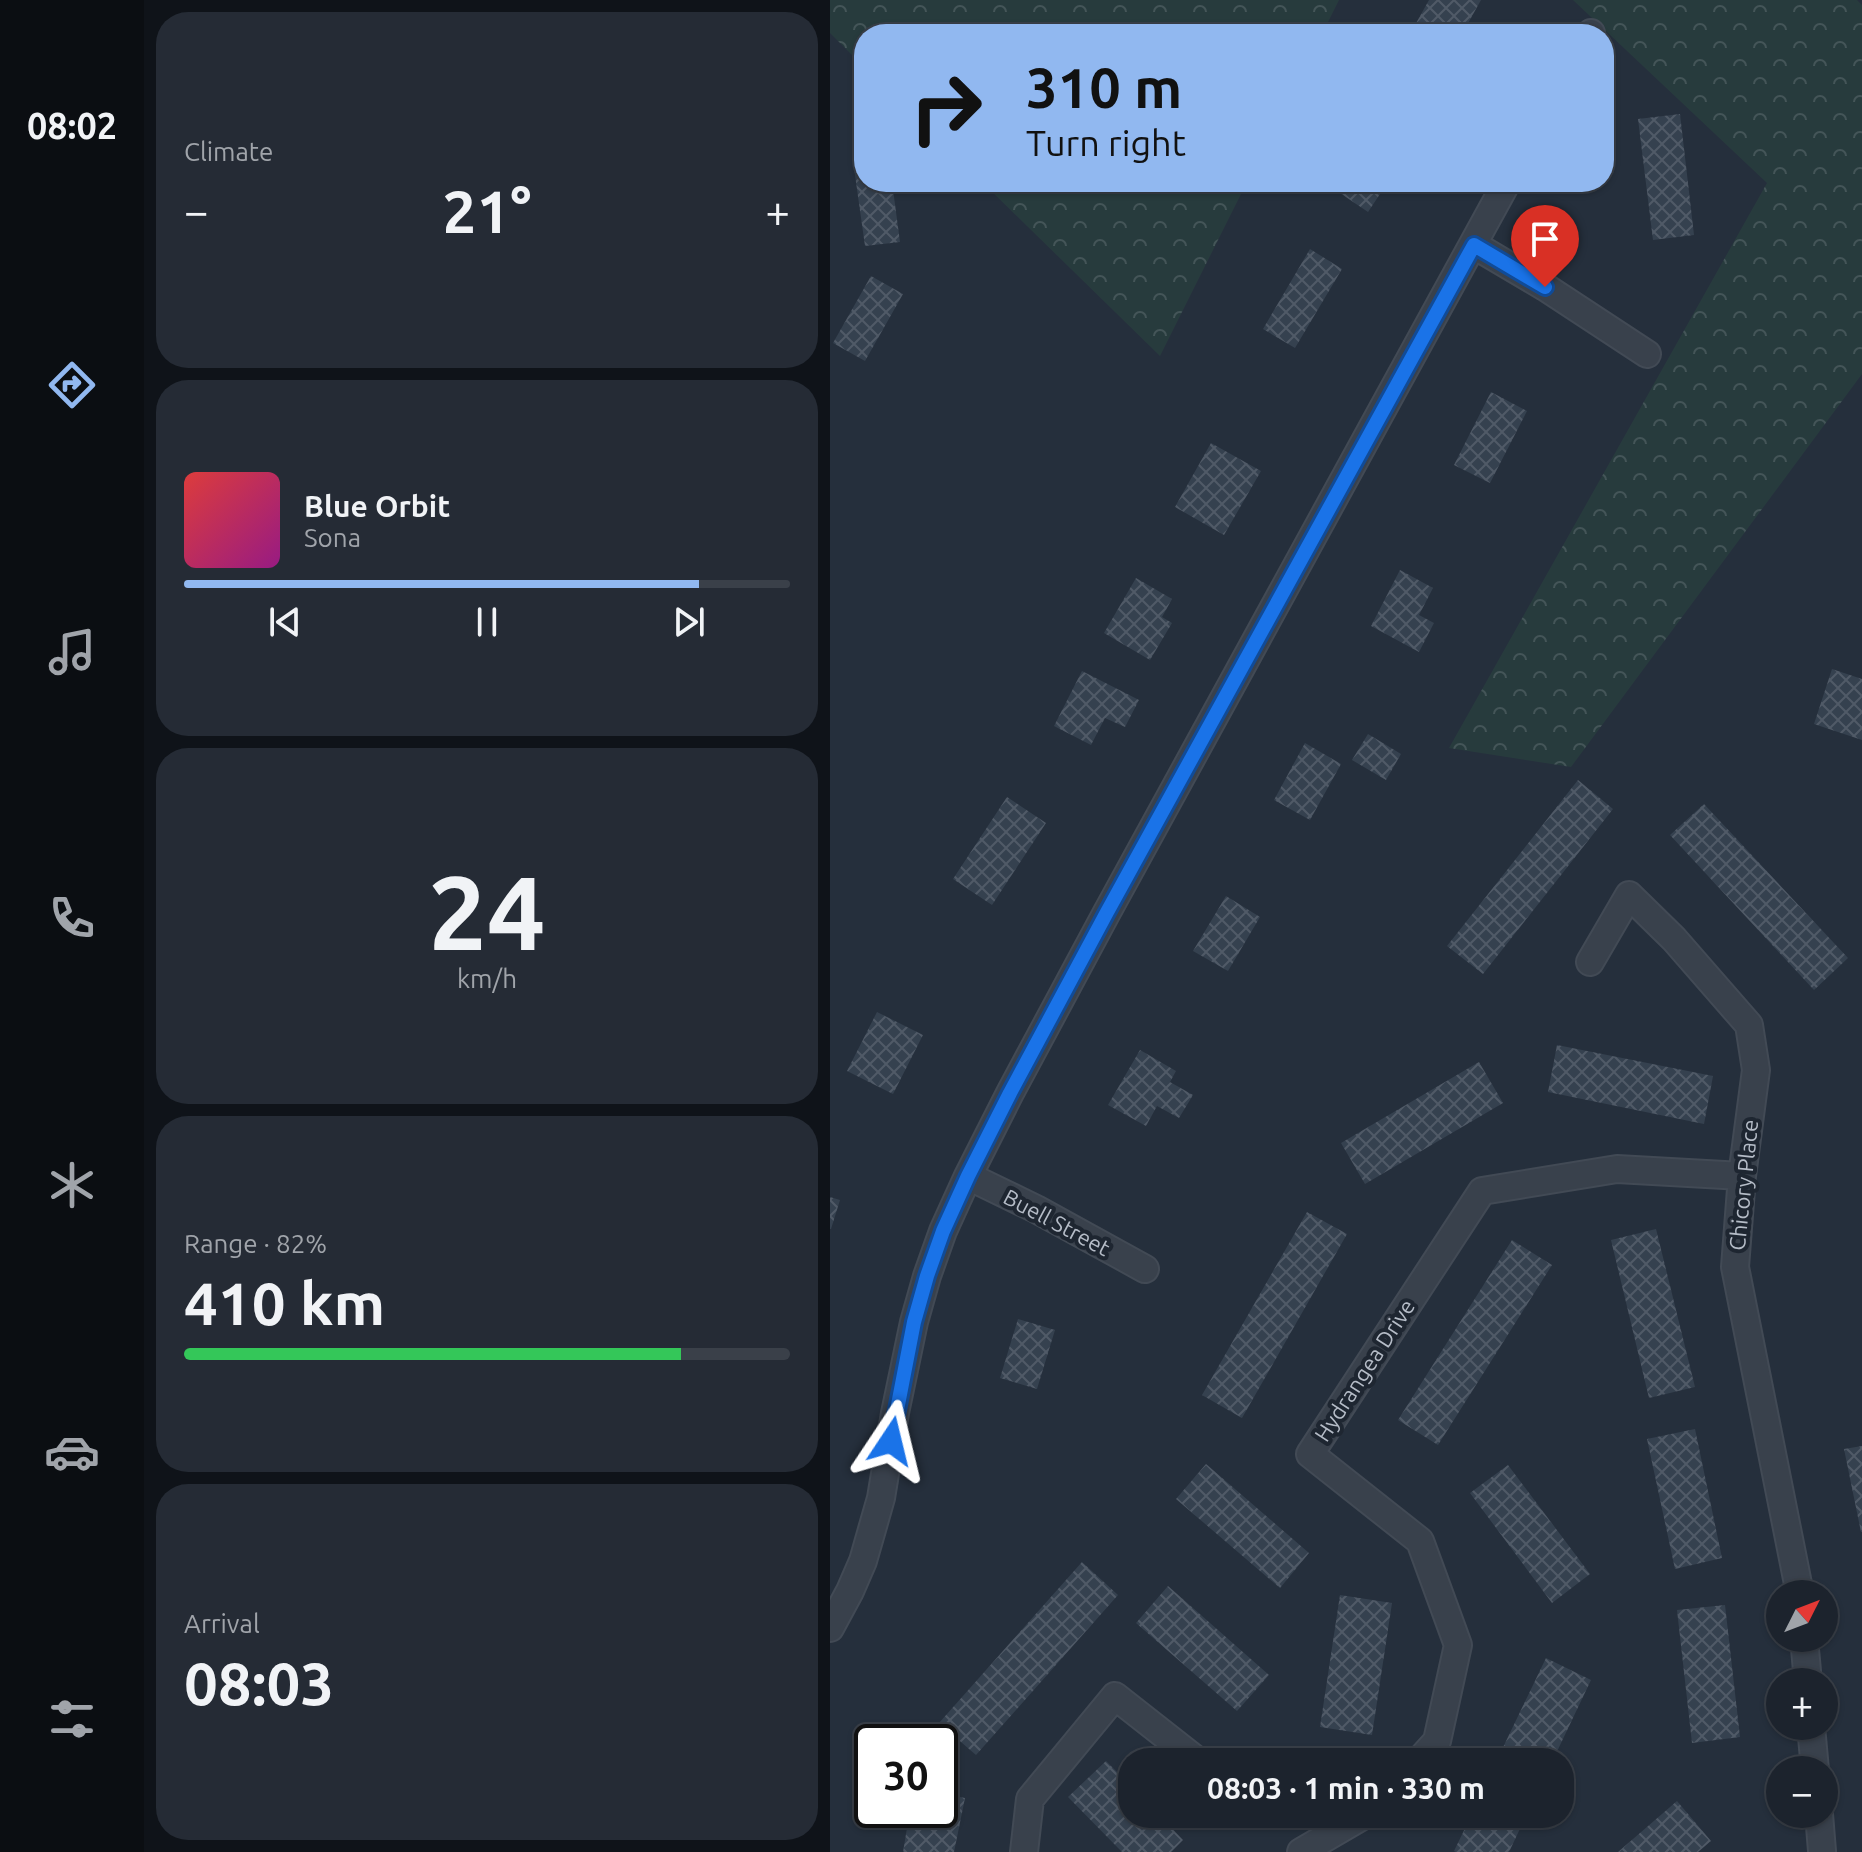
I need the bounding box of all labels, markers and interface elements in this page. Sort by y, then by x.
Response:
icon: right [894,56,998,160]
text: 310 m [1026,56,1182,119]
text: 08:02 [27,105,117,146]
text: Turn right [1026,122,1186,163]
text: Climate [184,137,273,166]
text: 21° [443,177,531,244]
text: − [184,186,209,235]
text: + [765,186,790,235]
pin [1511,205,1579,287]
icon: arrive [1523,217,1567,261]
icon: directions [44,357,100,413]
text: Blue Orbit [304,489,450,523]
text: Sona [304,523,361,552]
icon: previous [263,600,307,644]
icon: pause [465,600,509,644]
icon: next [667,600,711,644]
icon: music [44,624,100,680]
text: 24 [428,853,546,970]
icon: phone [44,890,100,946]
text: km/h [457,964,517,993]
street label: Chicory Place [1724,1118,1762,1252]
icon: climate [44,1157,100,1213]
street label: Buell Street [1000,1184,1115,1261]
text: Range · 82% [184,1229,327,1258]
text: 410 km [184,1269,385,1336]
street label: Hydrangea Drive [1309,1294,1419,1446]
position arrow [849,1399,933,1483]
icon: car [44,1424,100,1480]
north arrow [1766,1580,1838,1652]
map controls [1766,1580,1838,1828]
text: Arrival [184,1609,260,1638]
text: 08:03 [184,1649,334,1716]
button: + [1766,1668,1838,1740]
icon: filters [44,1691,100,1747]
speed limit sign: 30 [854,1724,958,1828]
button: − [1766,1756,1838,1828]
text: 08:03 · 1 min · 330 m [1207,1771,1485,1805]

